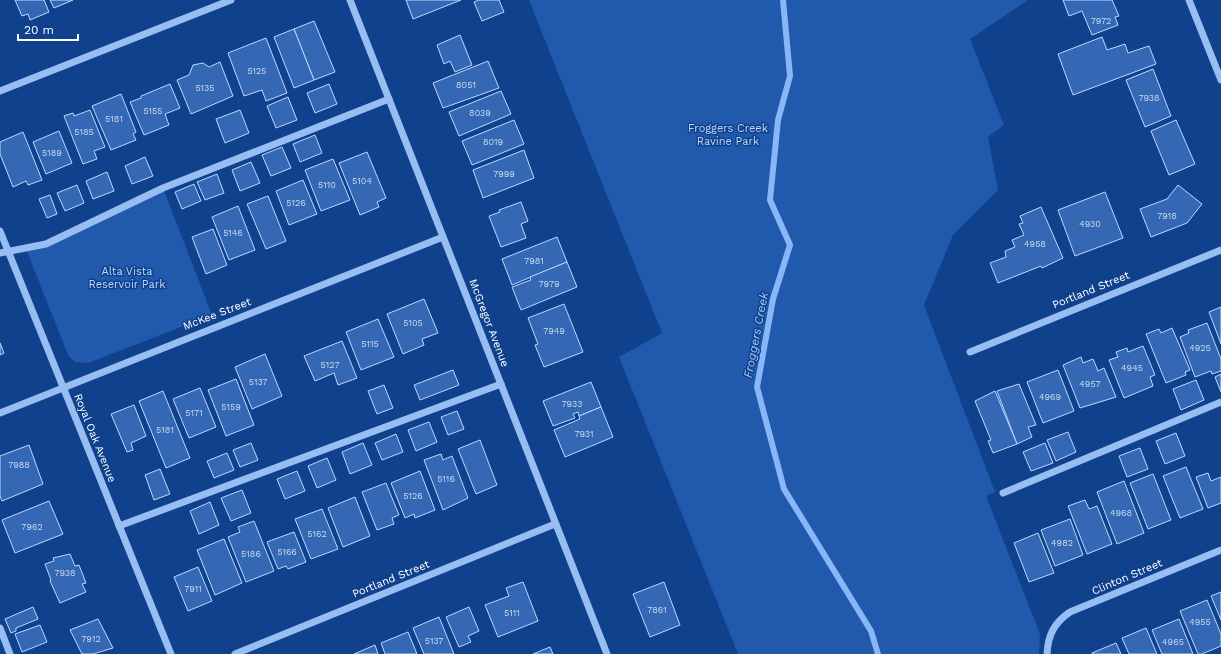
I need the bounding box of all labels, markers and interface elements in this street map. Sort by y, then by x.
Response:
scale bar [18,16,78,42]
house number: 7972 [1091,16,1111,26]
text: 20 m [24,23,54,37]
house number: 5125 [247,66,267,76]
house number: 8051 [456,80,476,90]
house number: 5135 [195,83,215,93]
house number: 7938 [1138,93,1160,103]
house number: 5155 [143,106,163,116]
house number: 8039 [469,108,491,118]
house number: 5181 [105,114,123,124]
park label: Froggers Creek Ravine Park [688,122,768,148]
house number: 5185 [74,127,94,137]
house number: 8019 [483,137,503,147]
house number: 5189 [42,148,62,158]
house number: 7999 [493,169,515,179]
house number: 5104 [352,176,372,186]
house number: 5110 [318,180,336,190]
house number: 5126 [286,198,306,208]
house number: 7918 [1157,211,1177,221]
house number: 4930 [1079,219,1101,229]
house number: 5146 [223,228,243,238]
house number: 4958 [1024,239,1046,249]
house number: 7981 [524,256,544,266]
park label: Alta Vista Reservoir Park [89,265,166,291]
street label: Portland Street [1050,268,1132,311]
street label: McGregor Avenue [466,277,512,369]
house number: 7979 [538,279,560,289]
water label: Froggers Creek [741,290,771,379]
street label: McKee Street [181,295,253,333]
house number: 5105 [403,318,423,328]
house number: 7949 [543,326,565,336]
house number: 5115 [361,339,379,349]
house number: 4925 [1189,343,1211,353]
house number: 5127 [321,360,339,370]
house number: 4945 [1121,363,1143,373]
house number: 5137 [249,377,267,387]
house number: 4957 [1079,379,1101,389]
street label: Royal Oak Avenue [71,392,119,484]
house number: 4969 [1039,392,1061,402]
house number: 7933 [562,399,582,409]
house number: 5159 [221,402,241,412]
house number: 5171 [185,408,203,418]
house number: 5181 [156,425,174,435]
house number: 7931 [574,429,594,439]
house number: 7988 [8,460,30,470]
house number: 5116 [437,474,455,484]
house number: 5126 [403,491,423,501]
house number: 4968 [1110,508,1132,518]
house number: 7962 [21,522,43,532]
house number: 5162 [307,529,327,539]
house number: 4982 [1051,538,1073,548]
house number: 5166 [277,547,297,557]
house number: 5186 [241,549,261,559]
street label: Clinton Street [1090,556,1165,598]
street label: Portland Street [350,557,432,600]
house number: 7938 [54,568,76,578]
house number: 7911 [184,584,202,594]
house number: 7861 [647,605,667,615]
house number: 5111 [504,608,520,618]
house number: 4955 [1189,617,1211,627]
house number: 7912 [81,634,101,644]
house number: 5137 [425,636,443,646]
house number: 4965 [1162,637,1184,647]

